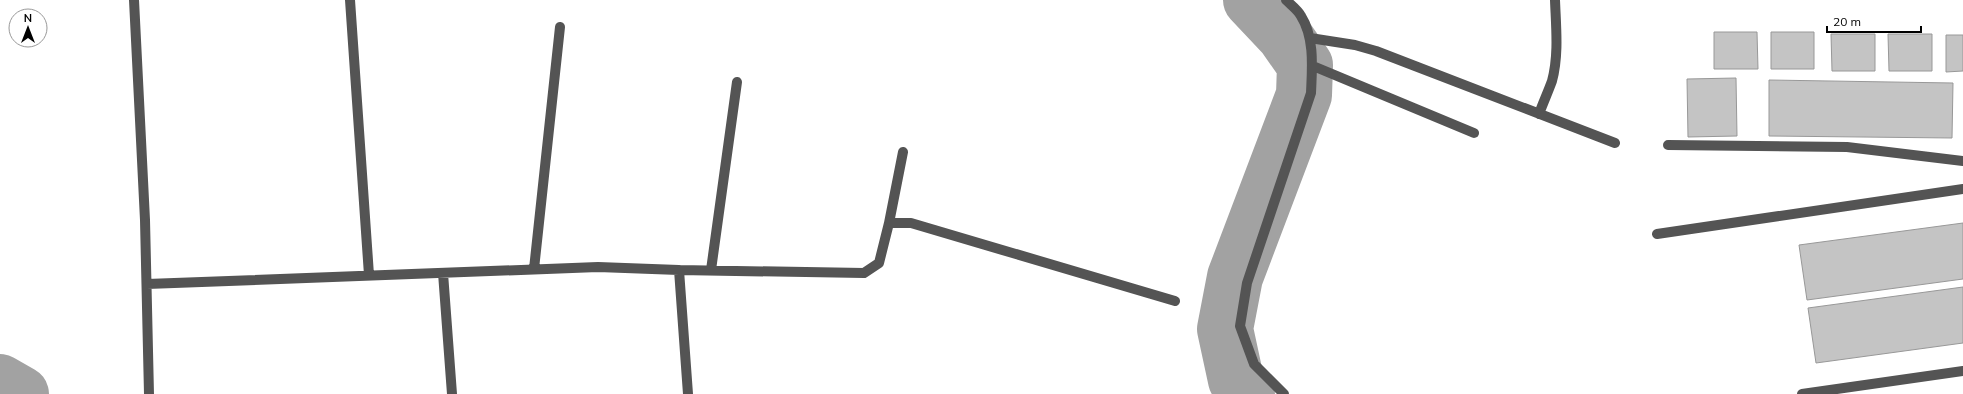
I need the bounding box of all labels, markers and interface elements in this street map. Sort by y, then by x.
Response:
north arrow [8,8,48,48]
scale bar [1827,8,1921,34]
text: N [24,11,32,25]
text: 20 m [1833,14,1861,29]

